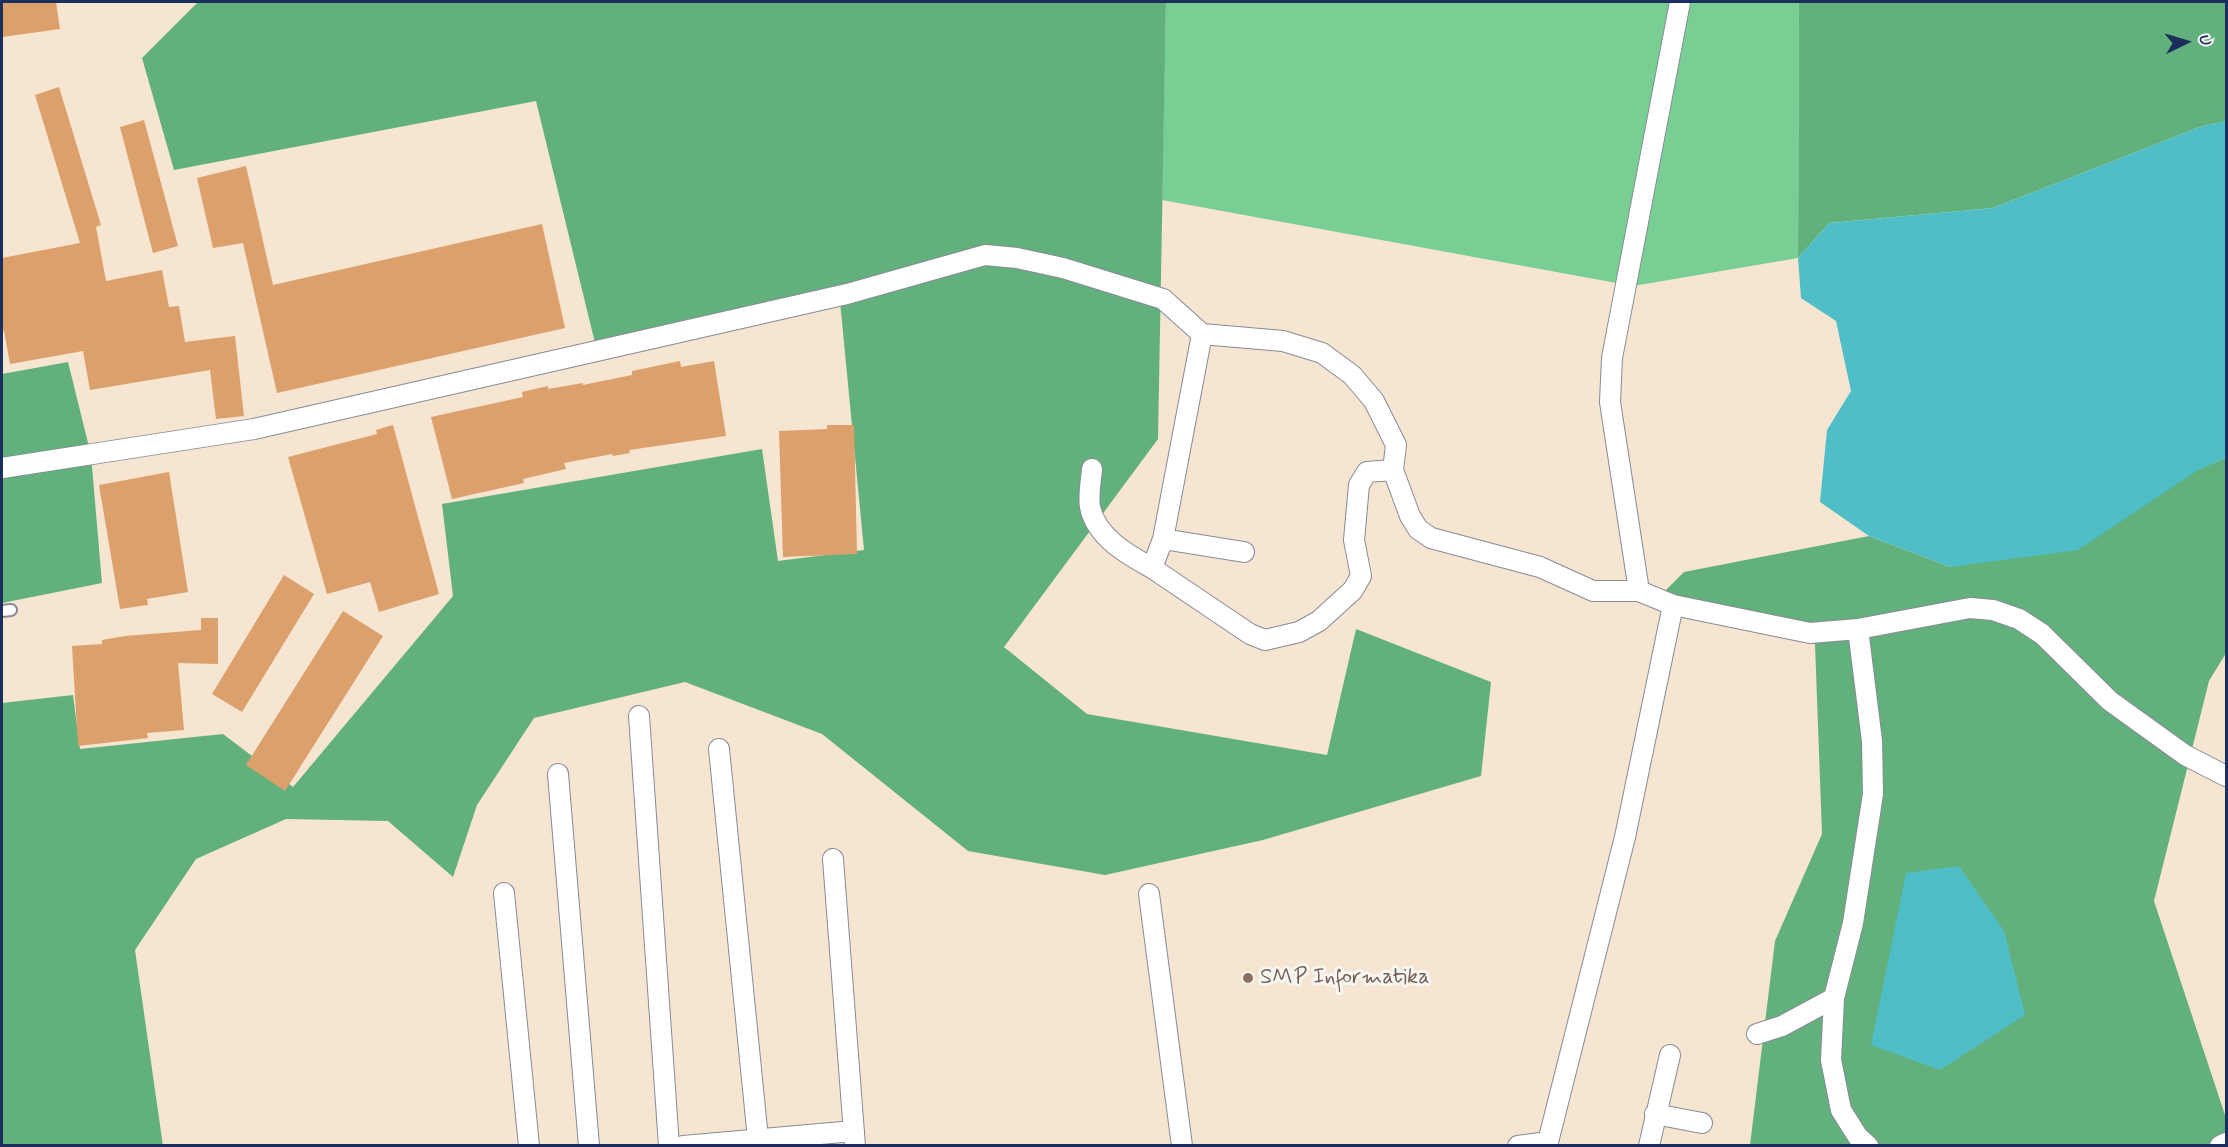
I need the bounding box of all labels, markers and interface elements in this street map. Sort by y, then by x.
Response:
north arrow [2156,12,2216,72]
text: U [2194,34,2215,46]
place label: SMP Informatika [1260,965,1430,991]
marker: SMP Informatika [1241,971,1255,985]

